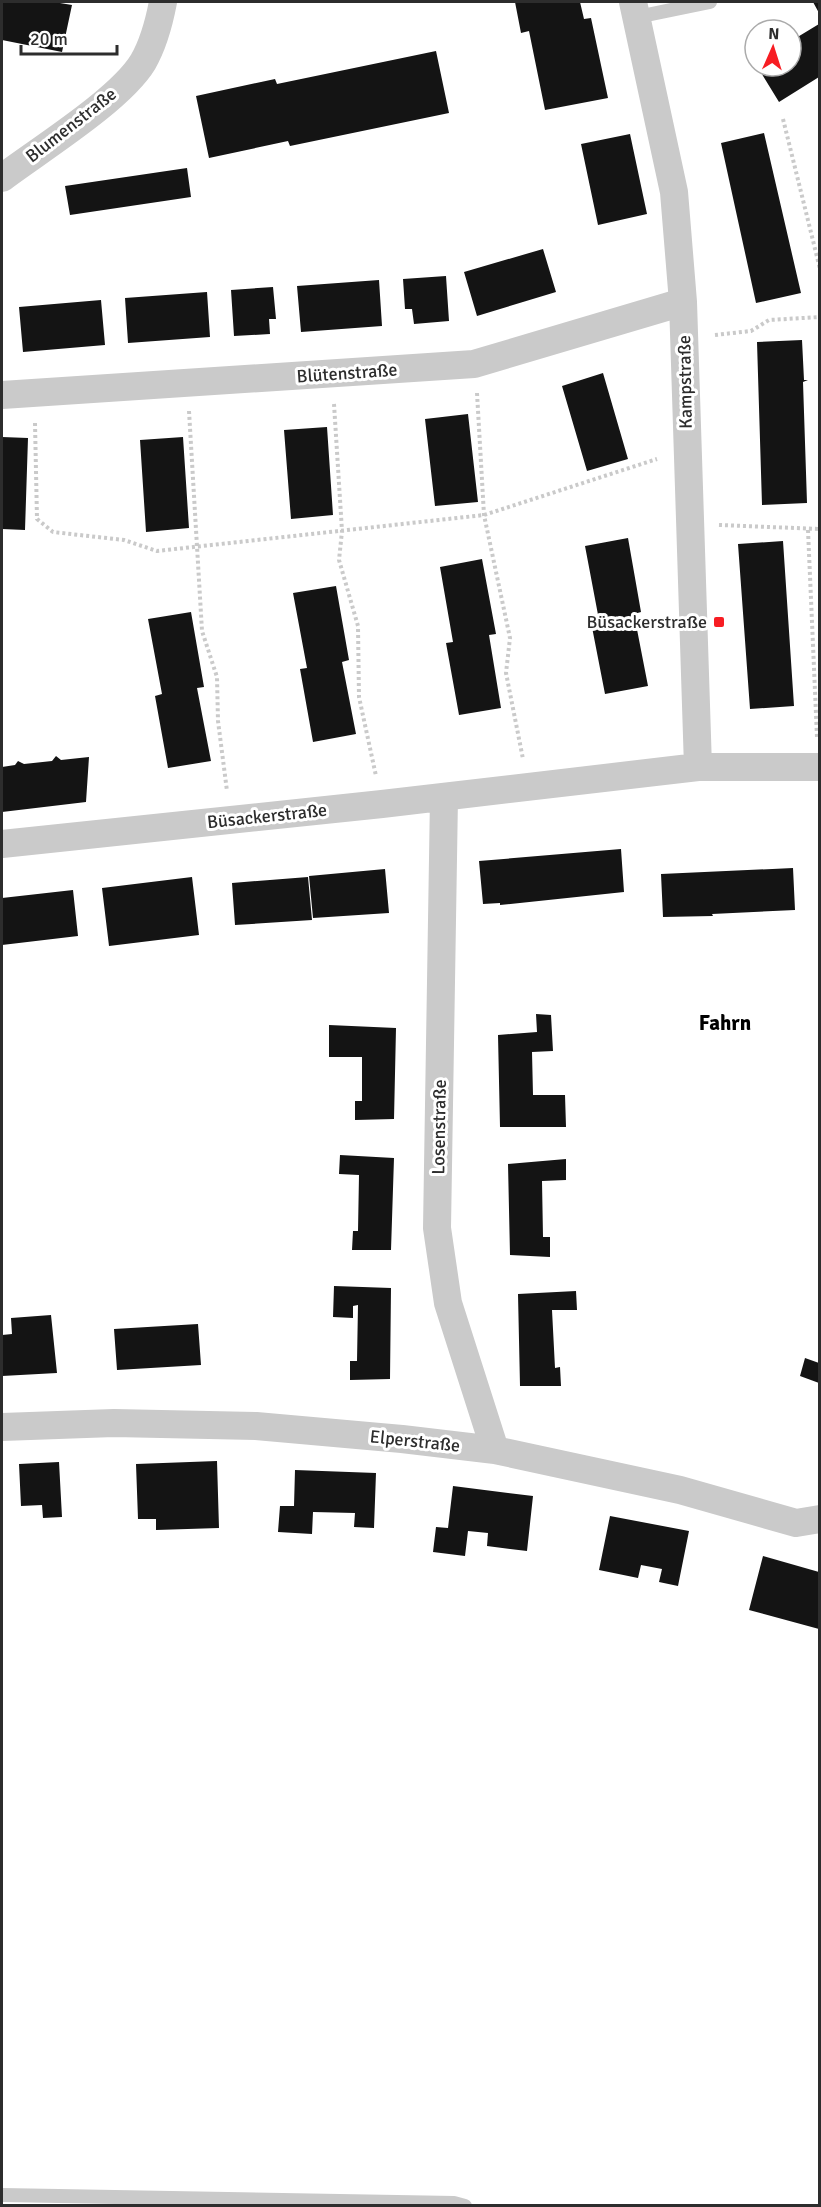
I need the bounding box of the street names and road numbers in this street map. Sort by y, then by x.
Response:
street label: Blumenstraße [21,83,121,167]
street label: Kampstraße [673,335,697,429]
street label: Blütenstraße [296,359,398,387]
street label: Büsackerstraße [206,799,328,833]
street label: Losenstraße [427,1079,451,1175]
street label: Elperstraße [369,1425,461,1457]

